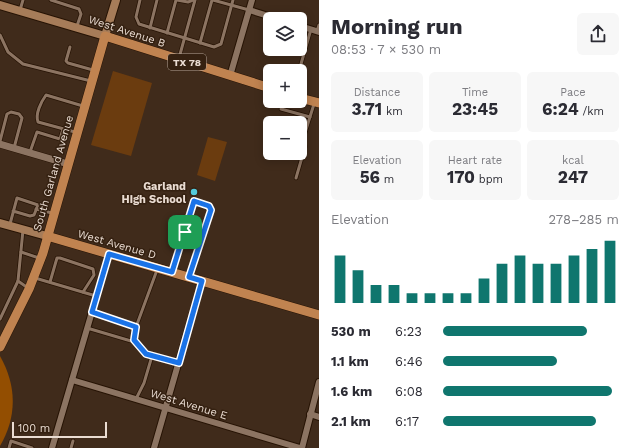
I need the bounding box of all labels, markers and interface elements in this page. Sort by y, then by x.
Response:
map controls [263,12,307,160]
button: layers [263,12,307,56]
street label: West Avenue B [87,13,167,50]
button: share [577,13,619,55]
text: Morning run [331,14,463,39]
text: 08:53 · 7 × 530 m [331,42,441,57]
road number: TX 78 [168,54,206,70]
button: + [263,64,307,108]
text: Distance [354,86,400,99]
text: Time [462,86,488,99]
text: Pace [560,86,586,99]
text: 3.71 [351,99,382,119]
text: 23:45 [452,99,498,119]
text: 6:24 [542,99,579,119]
text: km [382,105,403,118]
text: /km [579,105,604,118]
street label: South Garland Avenue [31,114,76,233]
button: − [263,116,307,160]
text: Elevation [352,154,402,167]
text: Heart rate [448,154,502,167]
text: kcal [562,154,584,167]
text: 56 [360,167,380,187]
text: 170 [447,167,475,187]
text: 247 [558,167,588,187]
text: m [380,173,394,186]
text: bpm [475,173,503,186]
place label: Garland High School [122,180,186,206]
marker: Garland High School [189,187,199,197]
text: Elevation [331,212,389,227]
text: 278–285 m [549,212,619,227]
pin [168,215,202,249]
icon: arrive [174,221,196,243]
street label: West Avenue D [76,227,158,262]
text: 530 m [331,324,371,339]
text: 6:23 [395,324,422,339]
text: 1.1 km [331,354,369,369]
text: 6:46 [395,354,423,369]
text: 1.6 km [331,384,372,399]
text: 6:08 [395,384,423,399]
street label: West Avenue E [149,387,229,422]
text: 2.1 km [331,414,371,429]
text: 6:17 [395,414,419,429]
scale bar [12,420,107,439]
text: 100 m [18,422,50,435]

